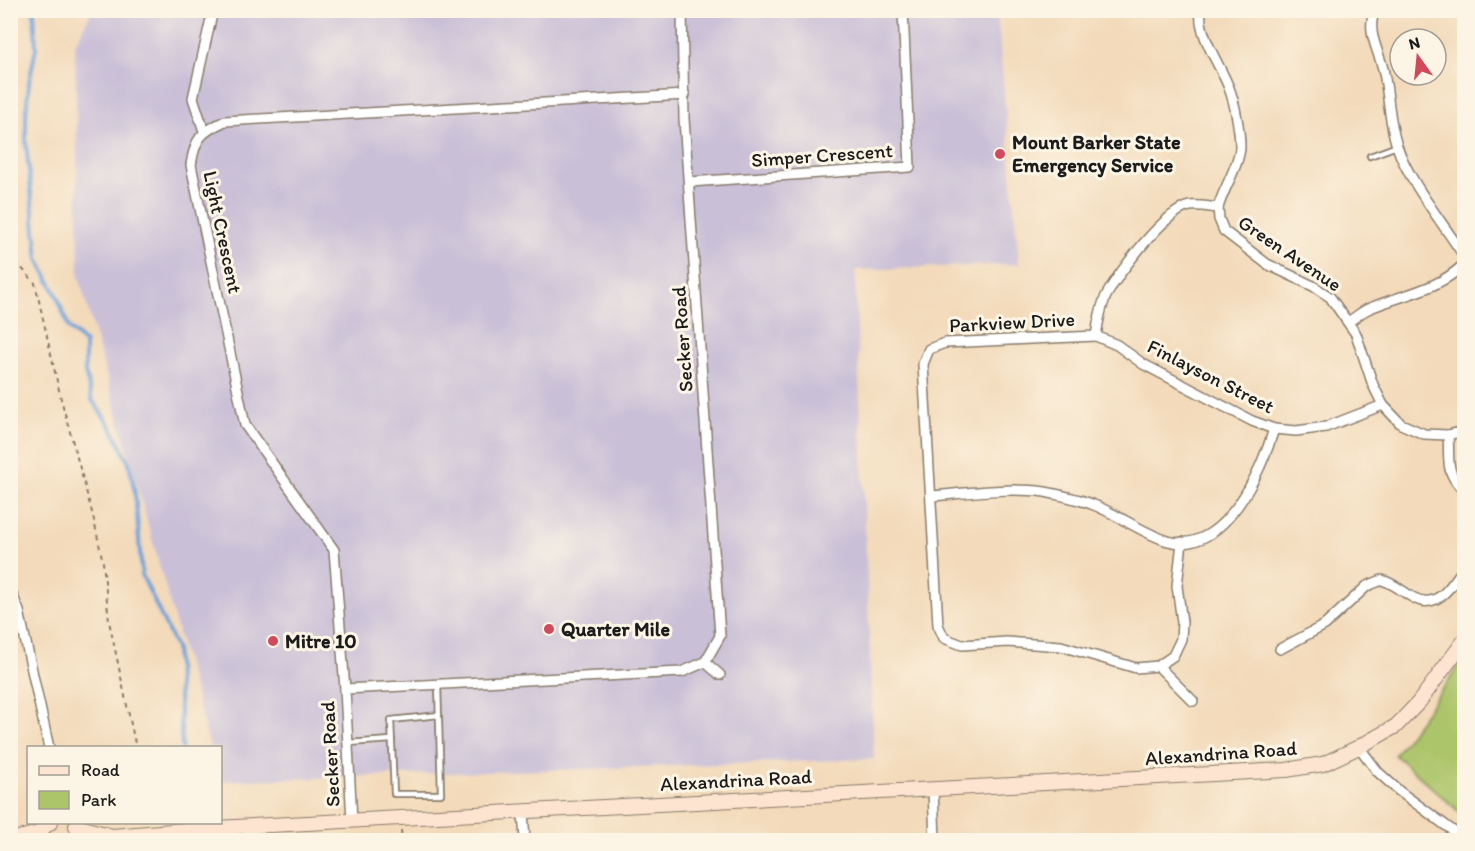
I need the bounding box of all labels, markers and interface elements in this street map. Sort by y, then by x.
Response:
north arrow [1388,27,1448,87]
text: N [1407,32,1422,54]
place label: Mount Barker State Emergency Service [1012,130,1181,178]
street label: Simper Crescent [750,138,894,172]
marker: Mount Barker State Emergency Service [993,147,1007,161]
street label: Light Crescent [198,169,248,296]
street label: Green Avenue [1234,210,1346,296]
street label: Secker Road [666,285,698,393]
street label: Parkview Drive [948,307,1076,337]
street label: Finlayson Street [1144,334,1279,418]
place label: Quarter Mile [561,617,670,641]
marker: Quarter Mile [542,622,556,636]
place label: Mitre 10 [285,629,357,653]
marker: Mitre 10 [266,634,280,648]
street label: Secker Road [315,700,345,808]
street label: Alexandrina Road [1144,736,1298,770]
legend [27,746,222,824]
text: Road [81,759,120,781]
street label: Alexandrina Road [659,764,813,796]
text: Park [81,789,116,811]

